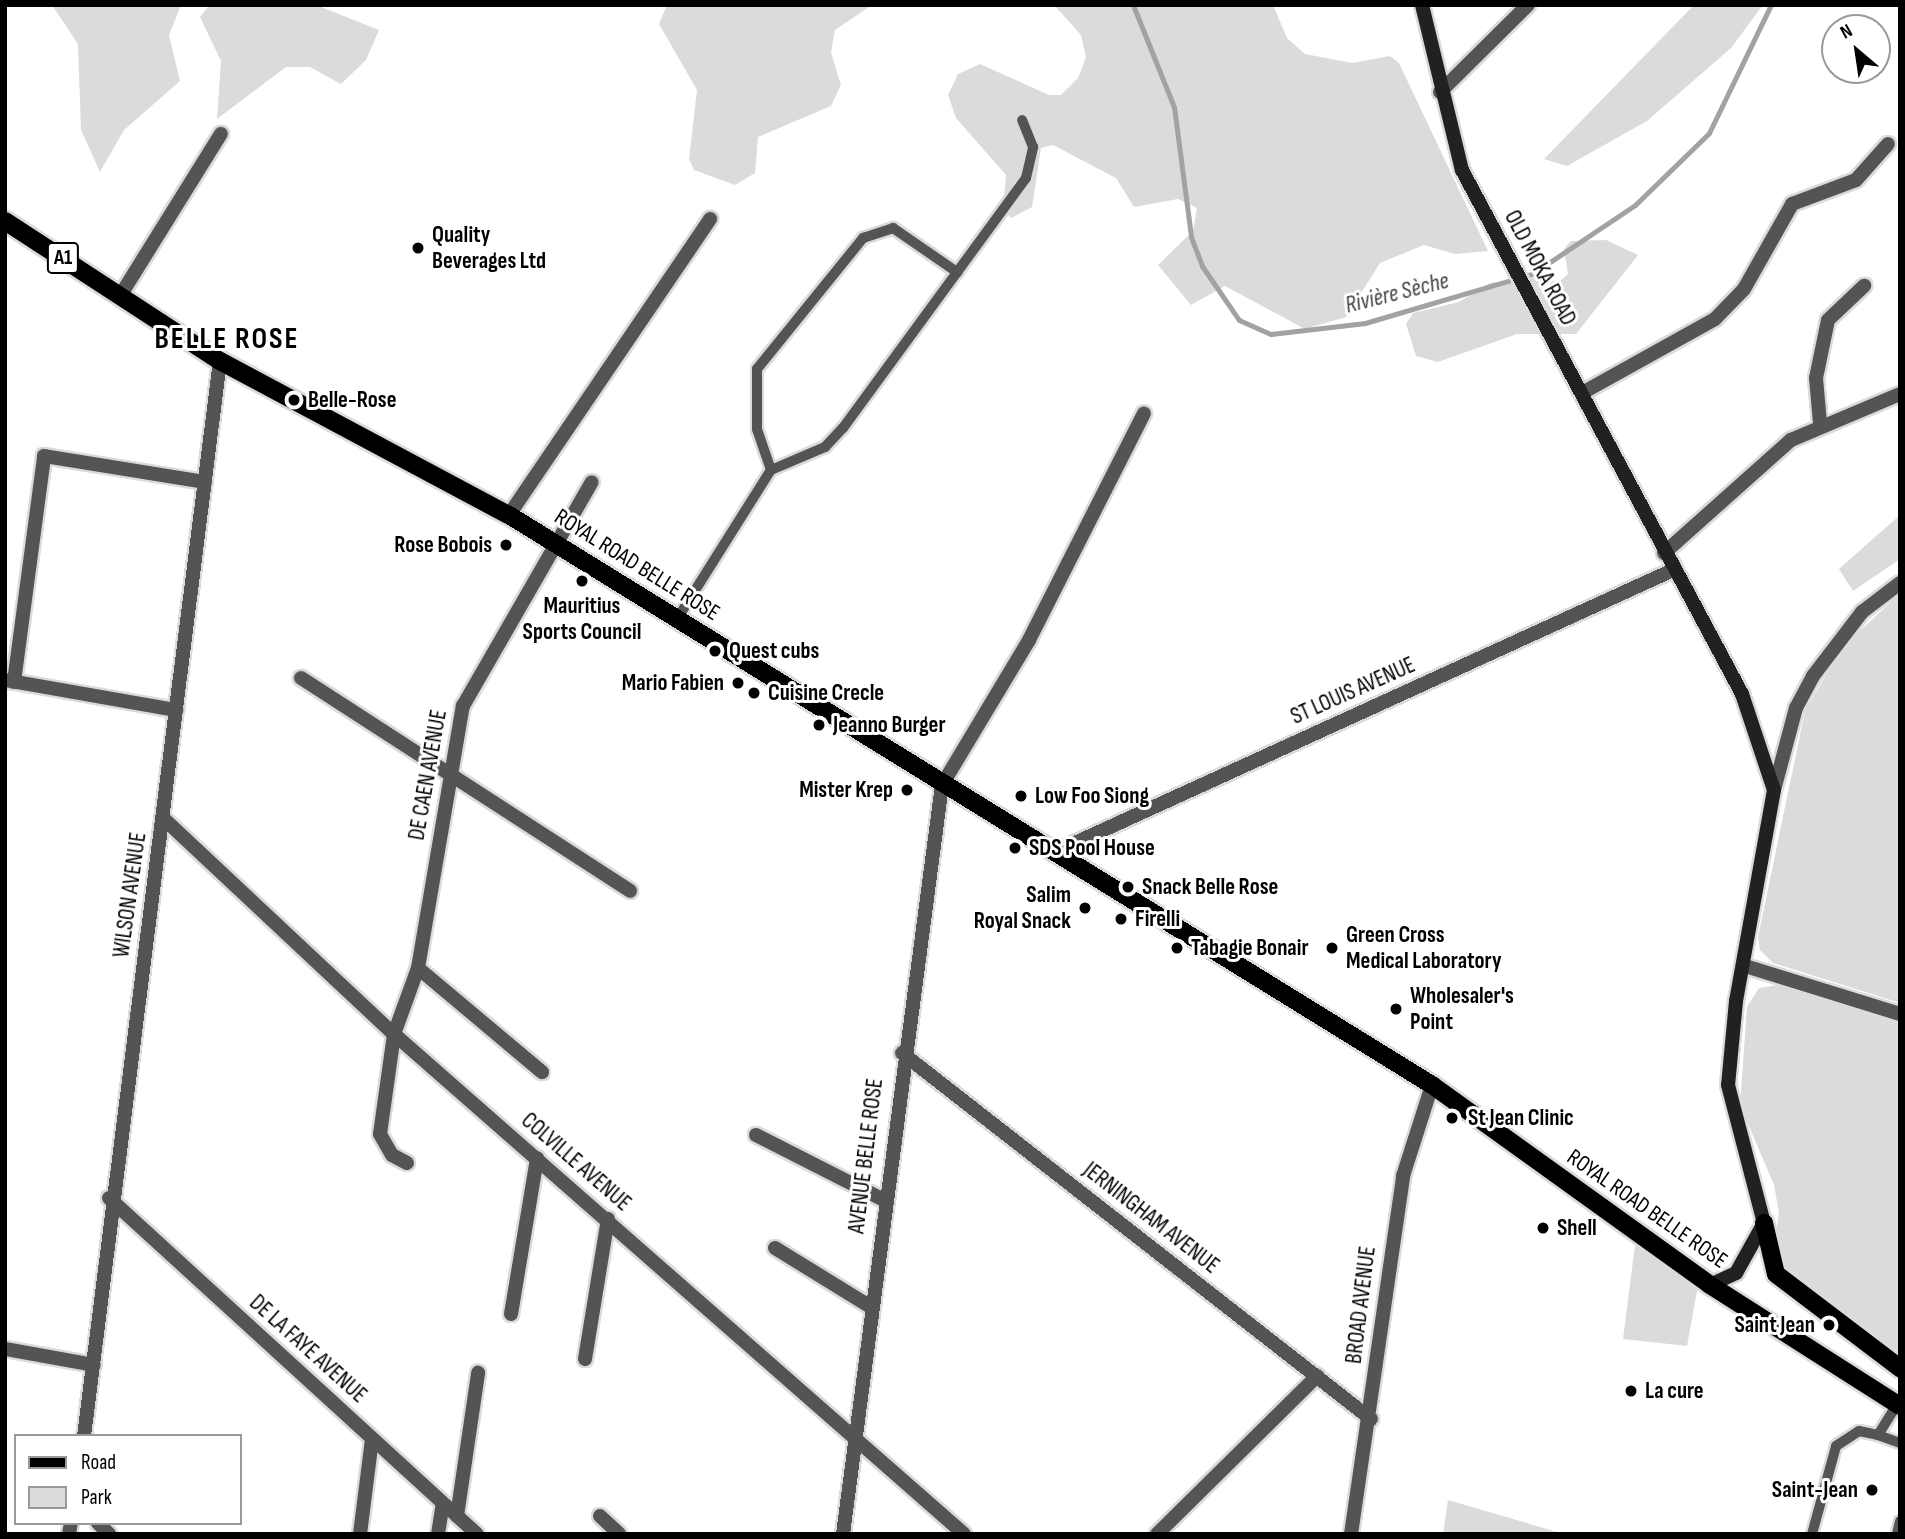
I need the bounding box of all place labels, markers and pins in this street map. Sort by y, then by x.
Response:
place label: Quality Beverages Ltd [432,221,546,275]
marker: Quality Beverages Ltd [410,240,426,256]
place label: Belle-Rose [308,386,396,414]
marker: Belle-Rose [286,392,302,408]
place label: Rose Bobois [394,531,492,559]
marker: Rose Bobois [498,537,514,553]
marker: Mauritius Sports Council [574,573,590,589]
place label: Mauritius Sports Council [523,592,641,646]
place label: Quest cubs [729,637,819,665]
marker: Quest cubs [707,643,723,659]
place label: Mario Fabien [622,669,724,697]
marker: Mario Fabien [730,675,746,691]
place label: Cuisine Crecle [768,679,884,707]
marker: Cuisine Crecle [746,685,762,701]
place label: Jeanno Burger [833,711,946,739]
marker: Jeanno Burger [811,717,827,733]
place label: Mister Krep [799,776,893,804]
marker: Mister Krep [899,782,915,798]
place label: Low Foo Siong [1035,782,1149,810]
marker: Low Foo Siong [1013,788,1029,804]
place label: SDS Pool House [1029,834,1155,862]
marker: SDS Pool House [1007,840,1023,856]
place label: Snack Belle Rose [1142,873,1278,901]
marker: Snack Belle Rose [1120,879,1136,895]
place label: Salim Royal Snack [974,881,1071,935]
marker: Salim Royal Snack [1077,900,1093,916]
place label: Firelli [1135,905,1180,933]
marker: Firelli [1113,911,1129,927]
place label: Green Cross Medical Laboratory [1346,921,1501,975]
place label: Tabagie Bonair [1191,934,1309,962]
marker: Tabagie Bonair [1169,940,1185,956]
marker: Green Cross Medical Laboratory [1324,940,1340,956]
place label: Wholesaler's Point [1410,982,1514,1036]
marker: Wholesaler's Point [1388,1001,1404,1017]
place label: St Jean Clinic [1468,1104,1574,1132]
marker: St Jean Clinic [1442,1108,1462,1128]
place label: Shell [1557,1214,1597,1242]
marker: Shell [1535,1220,1551,1236]
place label: Saint Jean [1734,1311,1815,1339]
marker: Saint Jean [1821,1317,1837,1333]
place label: La cure [1645,1377,1704,1405]
marker: La cure [1623,1383,1639,1399]
place label: Saint-Jean [1772,1476,1858,1504]
marker: Saint-Jean [1864,1482,1880,1498]

